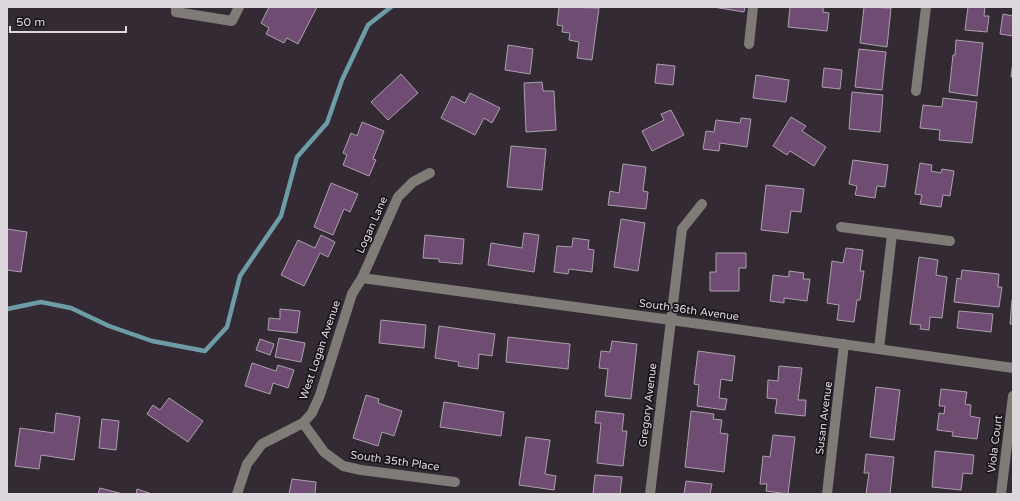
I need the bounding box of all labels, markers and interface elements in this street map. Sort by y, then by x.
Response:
scale bar [10,8,126,34]
text: 50 m [16,15,45,29]
street label: Logan Lane [354,194,390,256]
street label: South 36th Avenue [638,297,740,323]
street label: West Logan Avenue [297,299,343,401]
street label: Gregory Avenue [636,362,660,448]
street label: Susan Avenue [813,381,835,455]
street label: Viola Court [985,414,1005,474]
street label: South 35th Place [350,448,440,474]

